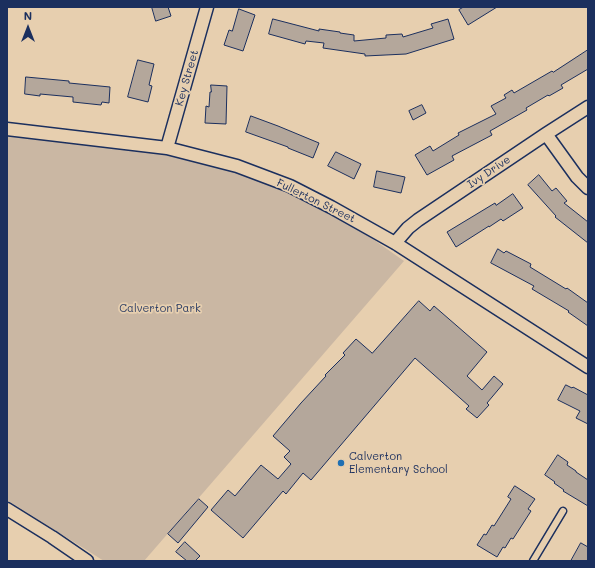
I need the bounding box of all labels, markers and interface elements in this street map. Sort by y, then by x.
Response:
north arrow [8,8,48,48]
text: N [24,8,32,23]
street label: Key Street [173,48,201,108]
street label: Ivy Drive [465,153,513,191]
street label: Fullerton Street [274,176,358,226]
park label: Calverton Park [119,302,201,316]
place label: Calverton Elementary School [349,450,448,476]
marker: Calverton Elementary School [336,458,346,468]

